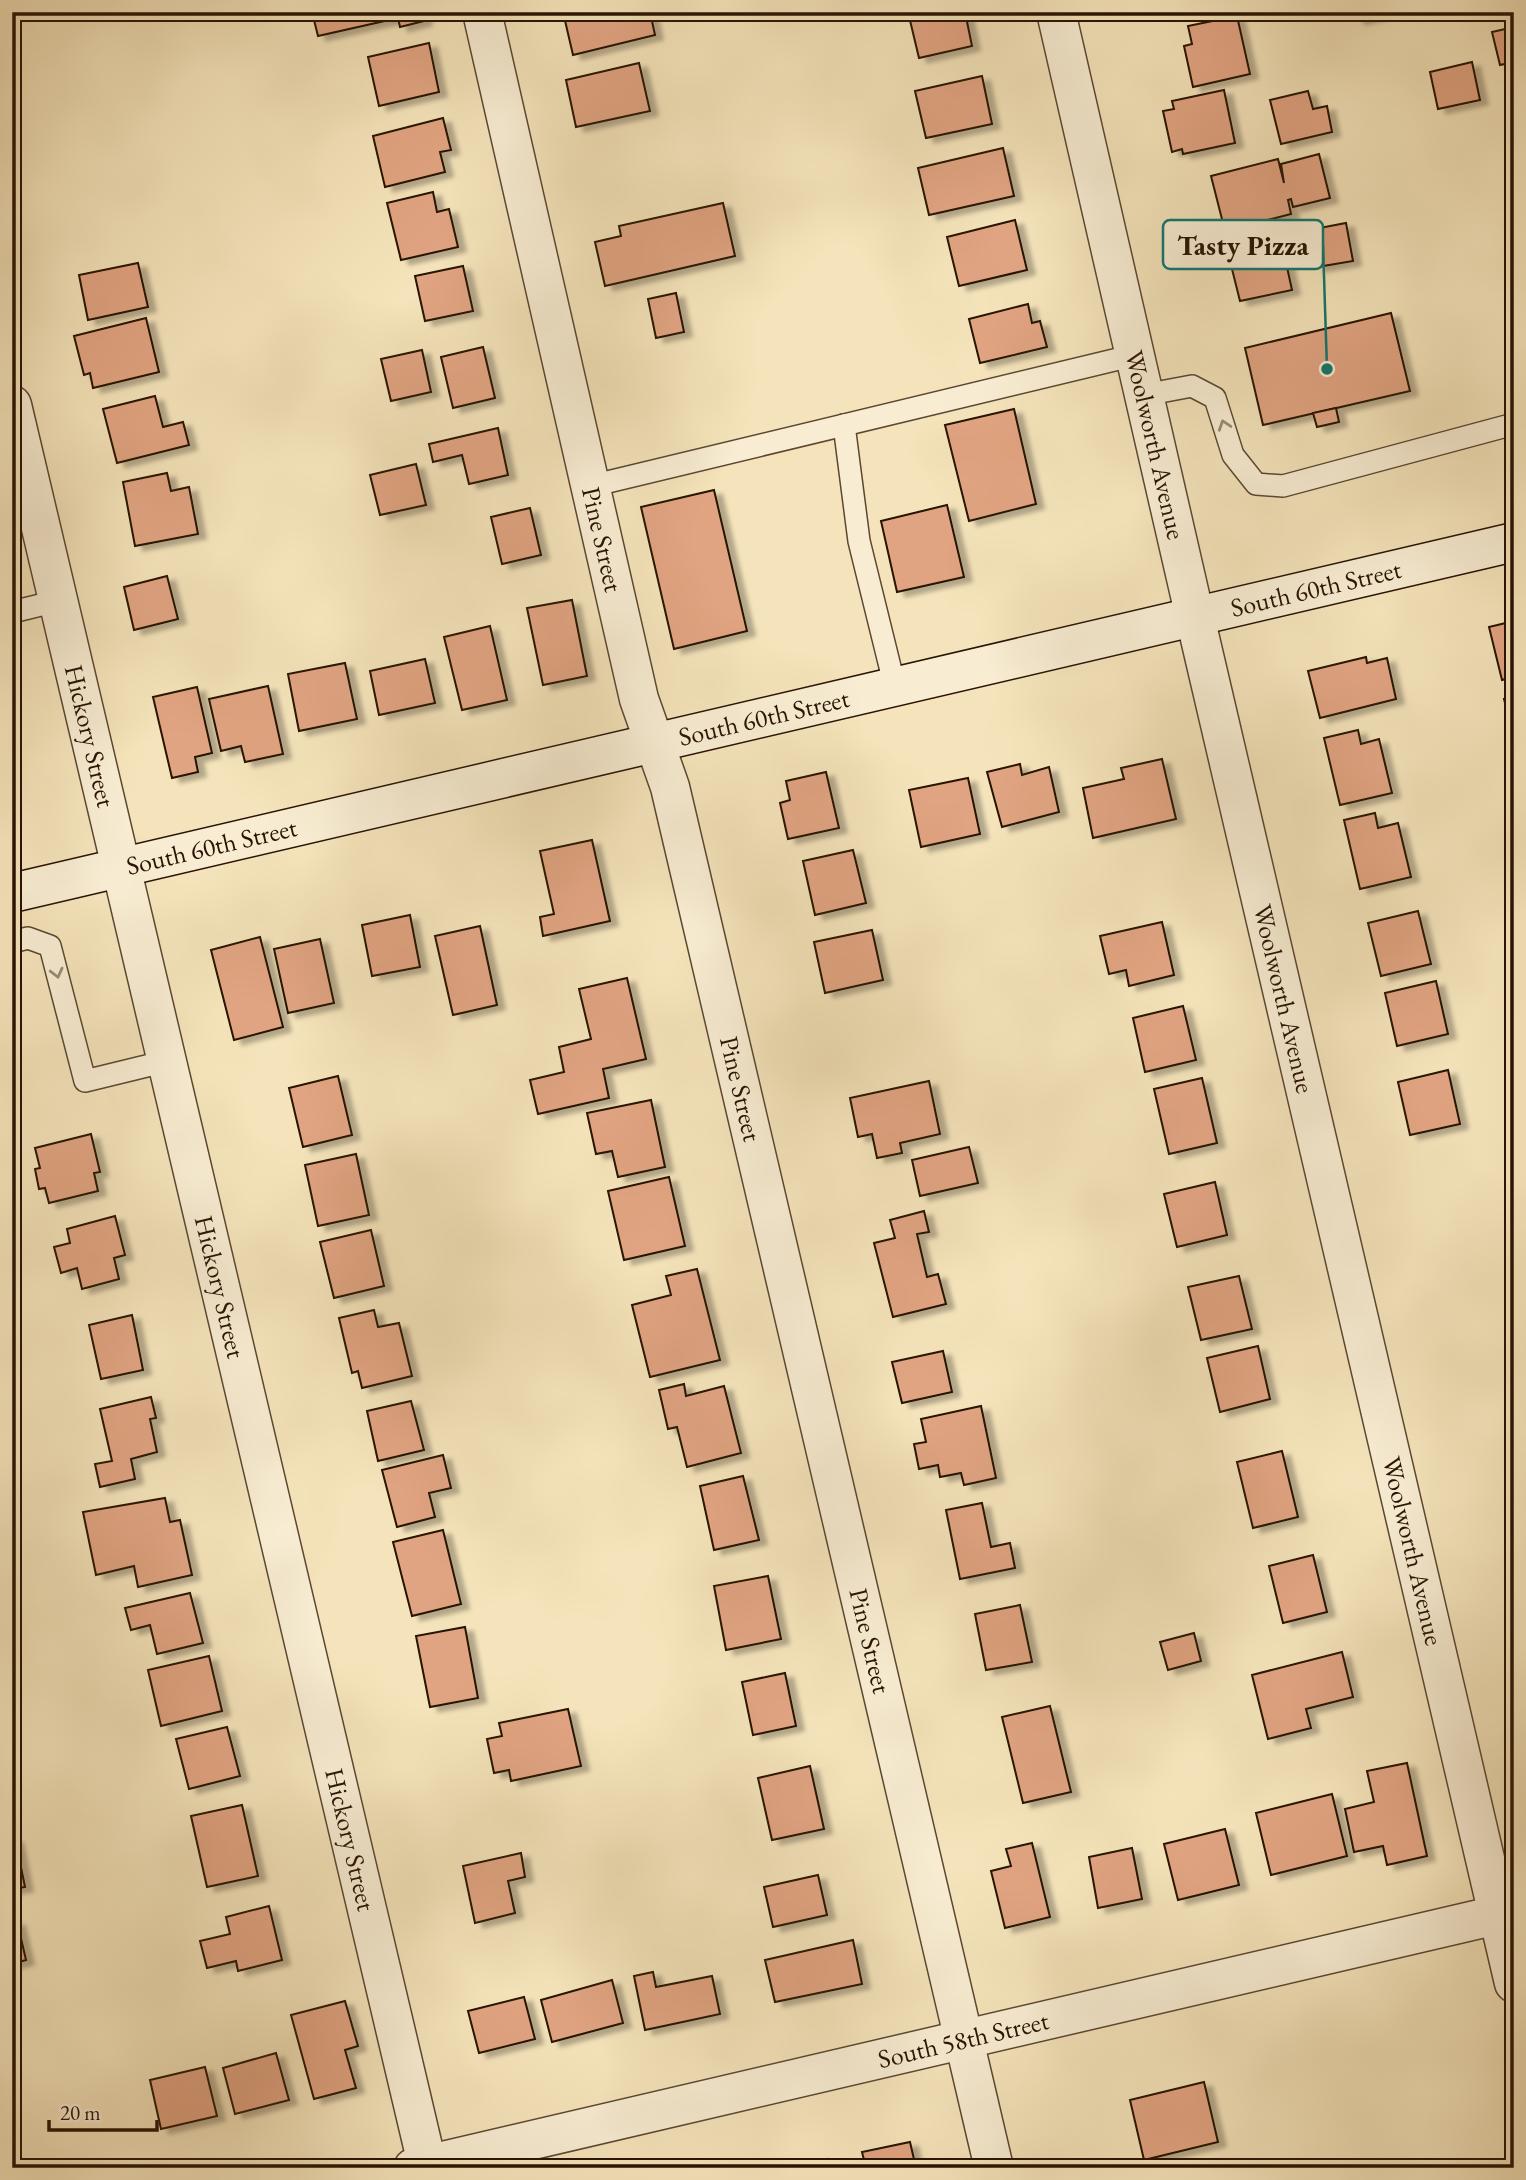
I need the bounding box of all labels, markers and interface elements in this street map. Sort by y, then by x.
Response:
callout: Tasty Pizza [1163,220,1323,269]
text: Tasty Pizza [1177,227,1309,263]
street label: Woolworth Avenue [1117,347,1194,543]
one-way arrow [1218,420,1232,432]
street label: Pine Street [574,483,631,595]
street label: South 60th Street [1227,552,1405,625]
street label: Hickory Street [57,661,123,811]
street label: South 60th Street [675,681,852,754]
street label: South 60th Street [123,810,300,883]
street label: Woolworth Avenue [1246,901,1323,1097]
one-way arrow [49,967,63,979]
street label: Pine Street [712,1033,770,1145]
street label: Hickory Street [187,1212,253,1362]
street label: Woolworth Avenue [1375,1453,1452,1649]
street label: Pine Street [842,1585,899,1697]
street label: Hickory Street [317,1765,384,1914]
street label: South 58th Street [874,2003,1052,2076]
scale bar [49,2089,158,2133]
text: 20 m [60,2099,101,2126]

